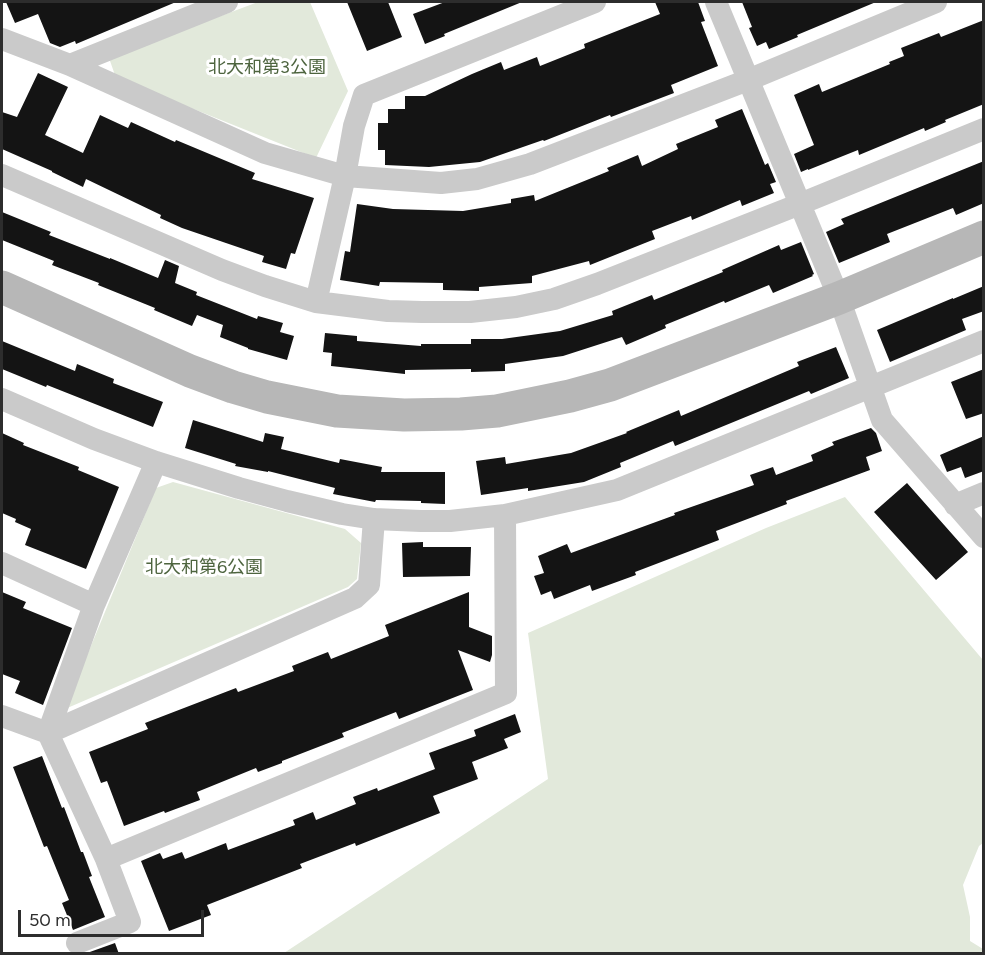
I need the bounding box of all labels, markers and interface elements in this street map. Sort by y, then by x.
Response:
park label: 北大和第3公園 [208,57,326,79]
park label: 北大和第6公園 [145,557,263,579]
scale bar [21,898,207,936]
text: 50 m [29,909,71,931]

